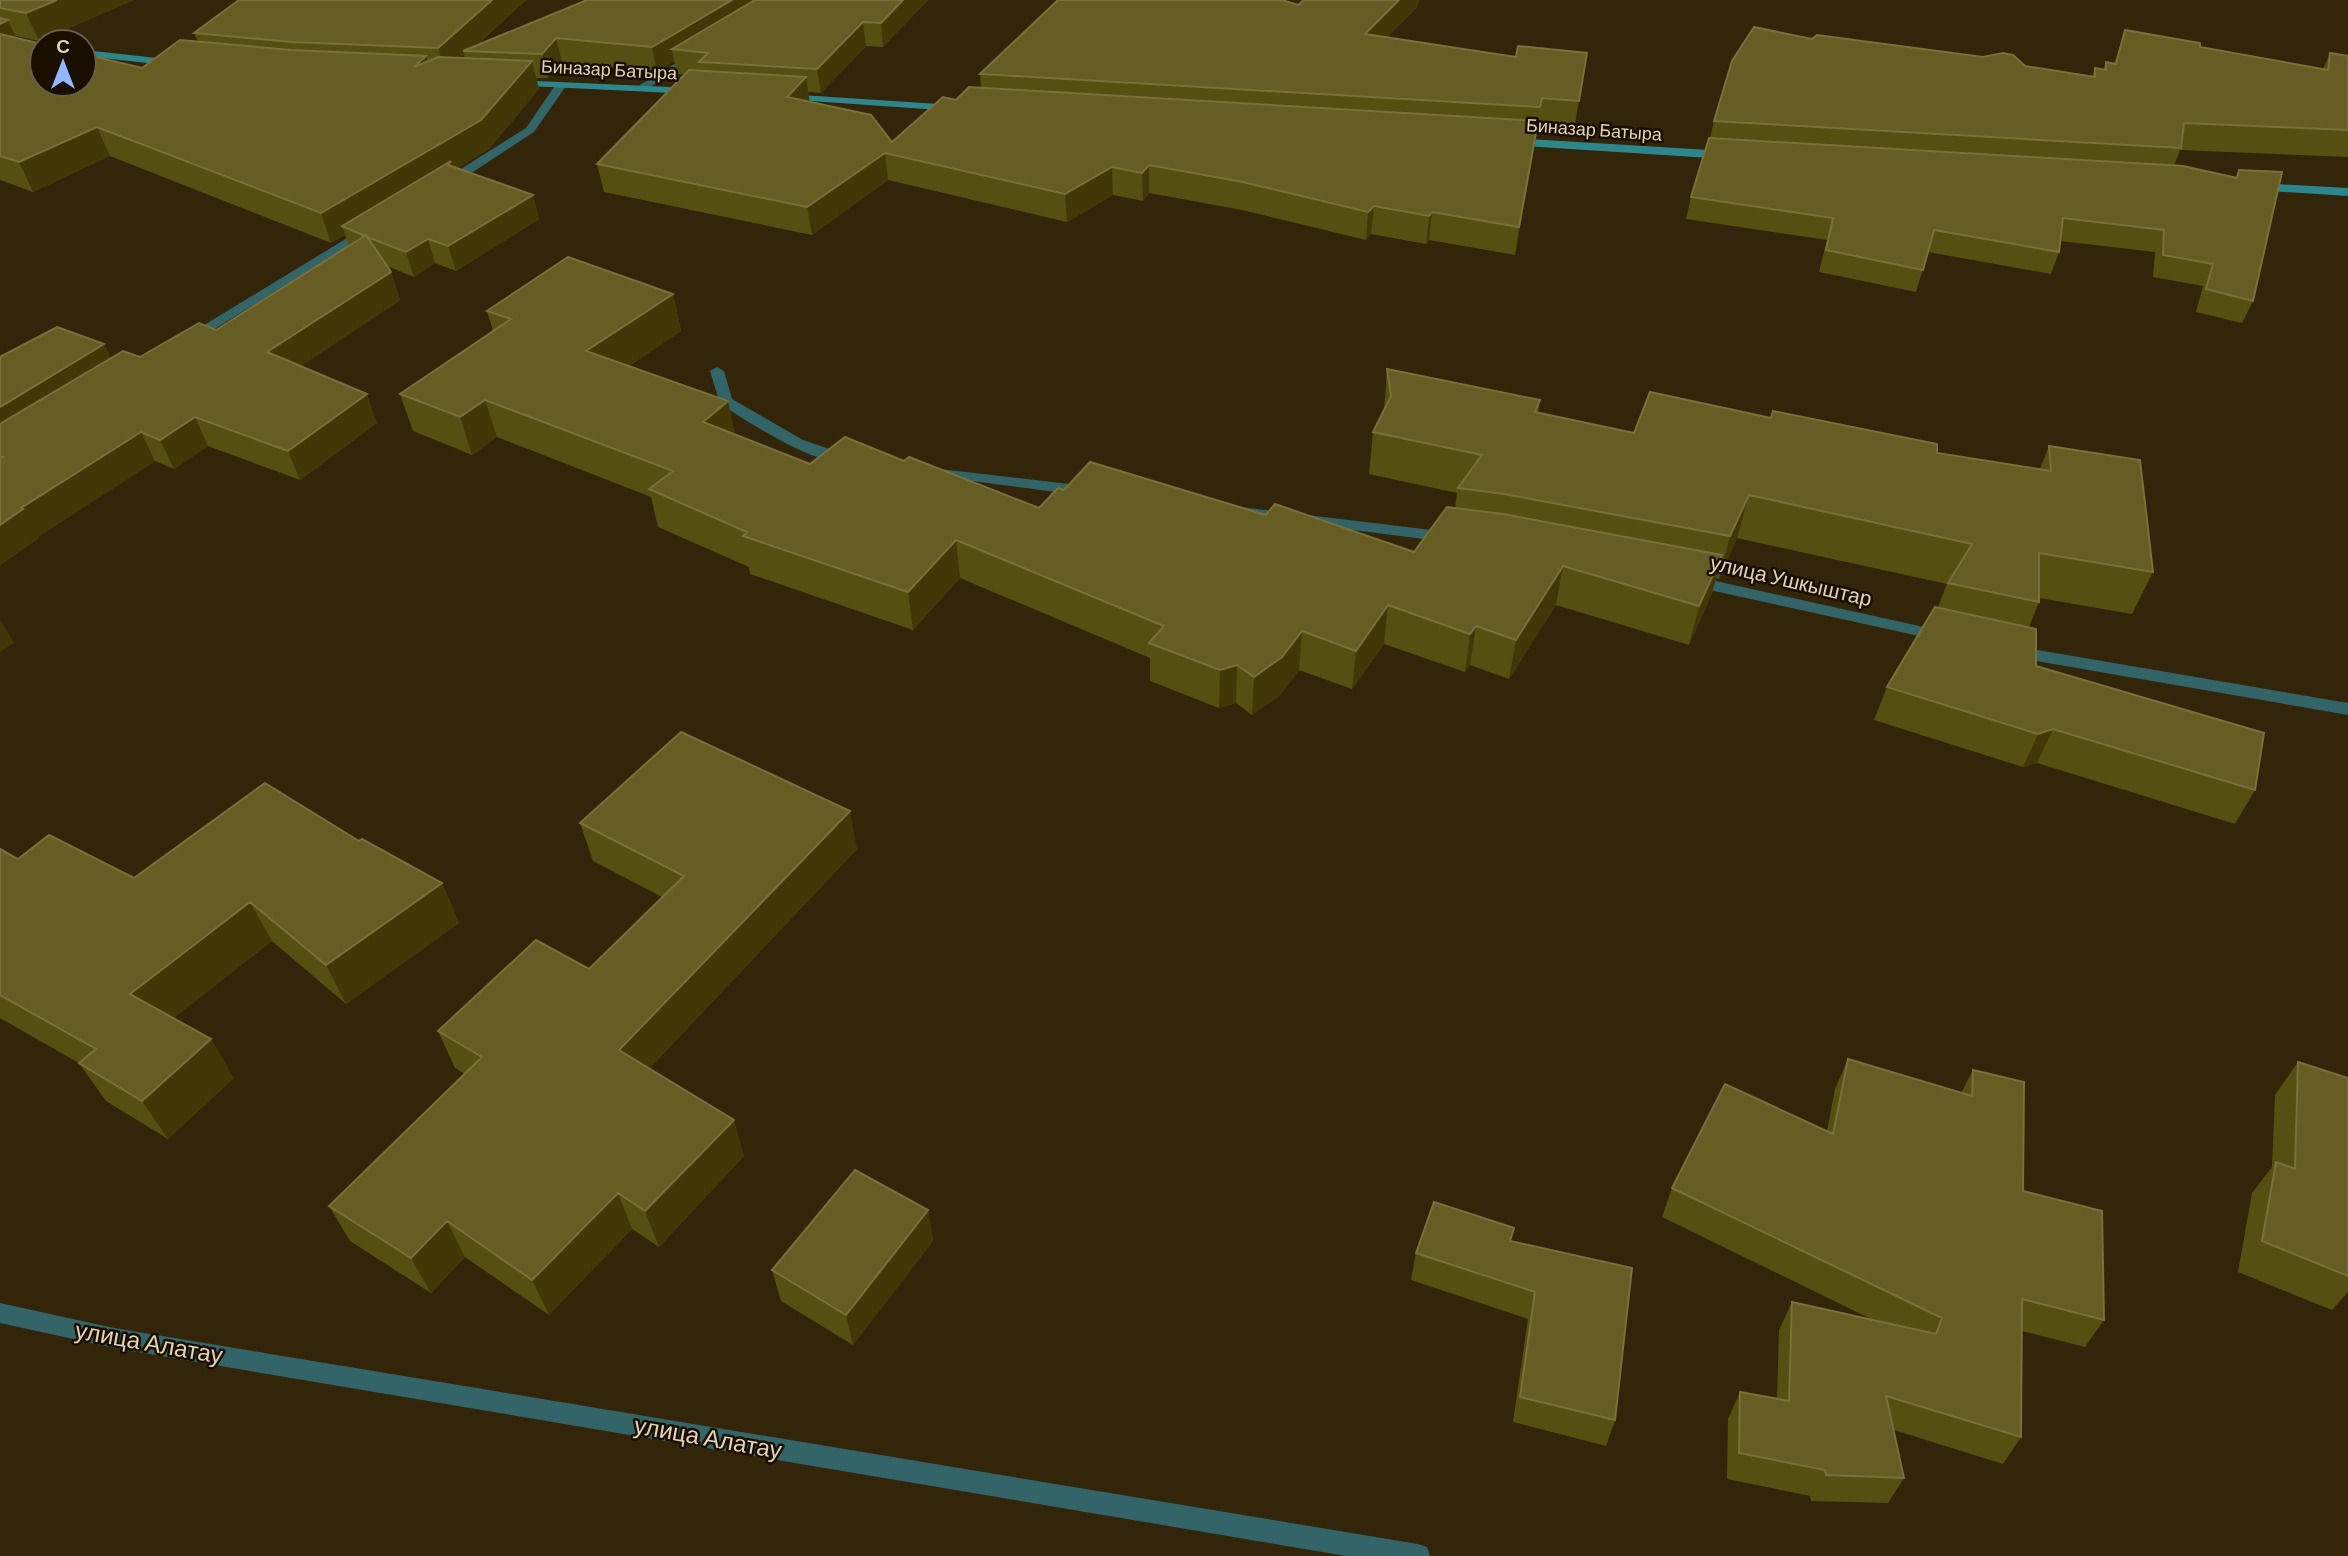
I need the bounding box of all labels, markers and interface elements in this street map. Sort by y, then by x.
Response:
north arrow [28,28,98,98]
text: С [56,34,70,57]
street label: Биназар Батыра [541,54,679,84]
street label: Биназар Батыра [1525,113,1664,145]
street label: улица Ушкыштар [1708,549,1875,610]
street label: улица Алатау [73,1314,225,1369]
street label: улица Алатау [632,1409,784,1464]

